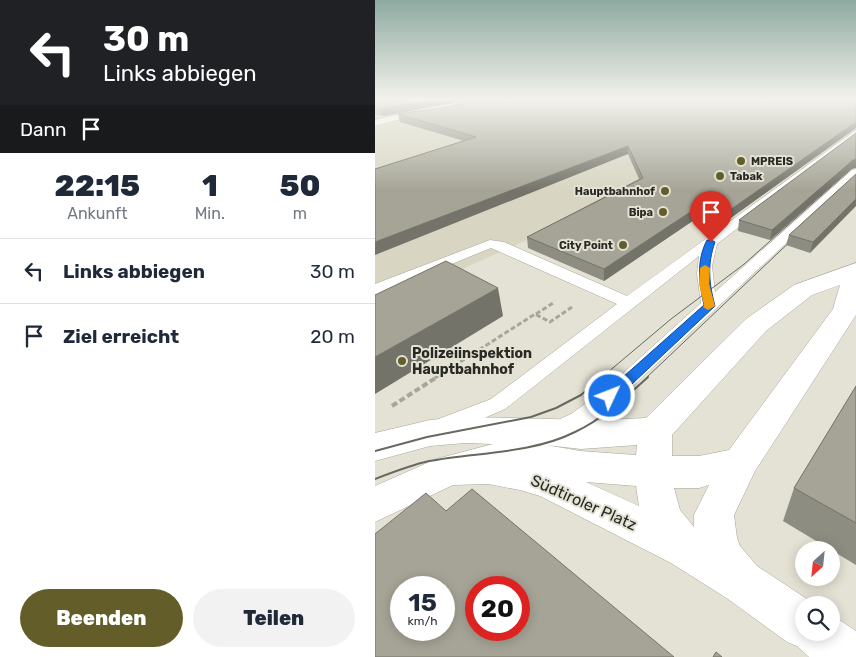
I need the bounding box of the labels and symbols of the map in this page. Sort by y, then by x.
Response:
marker: MPREIS [735,155,747,167]
place label: MPREIS [751,155,793,168]
marker: Tabak [714,170,726,182]
place label: Tabak [730,170,763,183]
place label: Hauptbahnhof [575,185,655,198]
marker: Hauptbahnhof [659,185,671,197]
pin [690,191,732,242]
place label: Bipa [629,206,653,219]
marker: Bipa [657,206,669,218]
place label: City Point [559,239,613,252]
marker: City Point [617,239,629,251]
place label: Polizeiinspektion Hauptbahnhof [412,345,532,378]
marker: Polizeiinspektion Hauptbahnhof [396,355,408,367]
position arrow [583,369,635,421]
street label: Südtiroler Platz [528,471,640,534]
north arrow [795,541,840,586]
speed limit sign: 20 [465,576,530,641]

